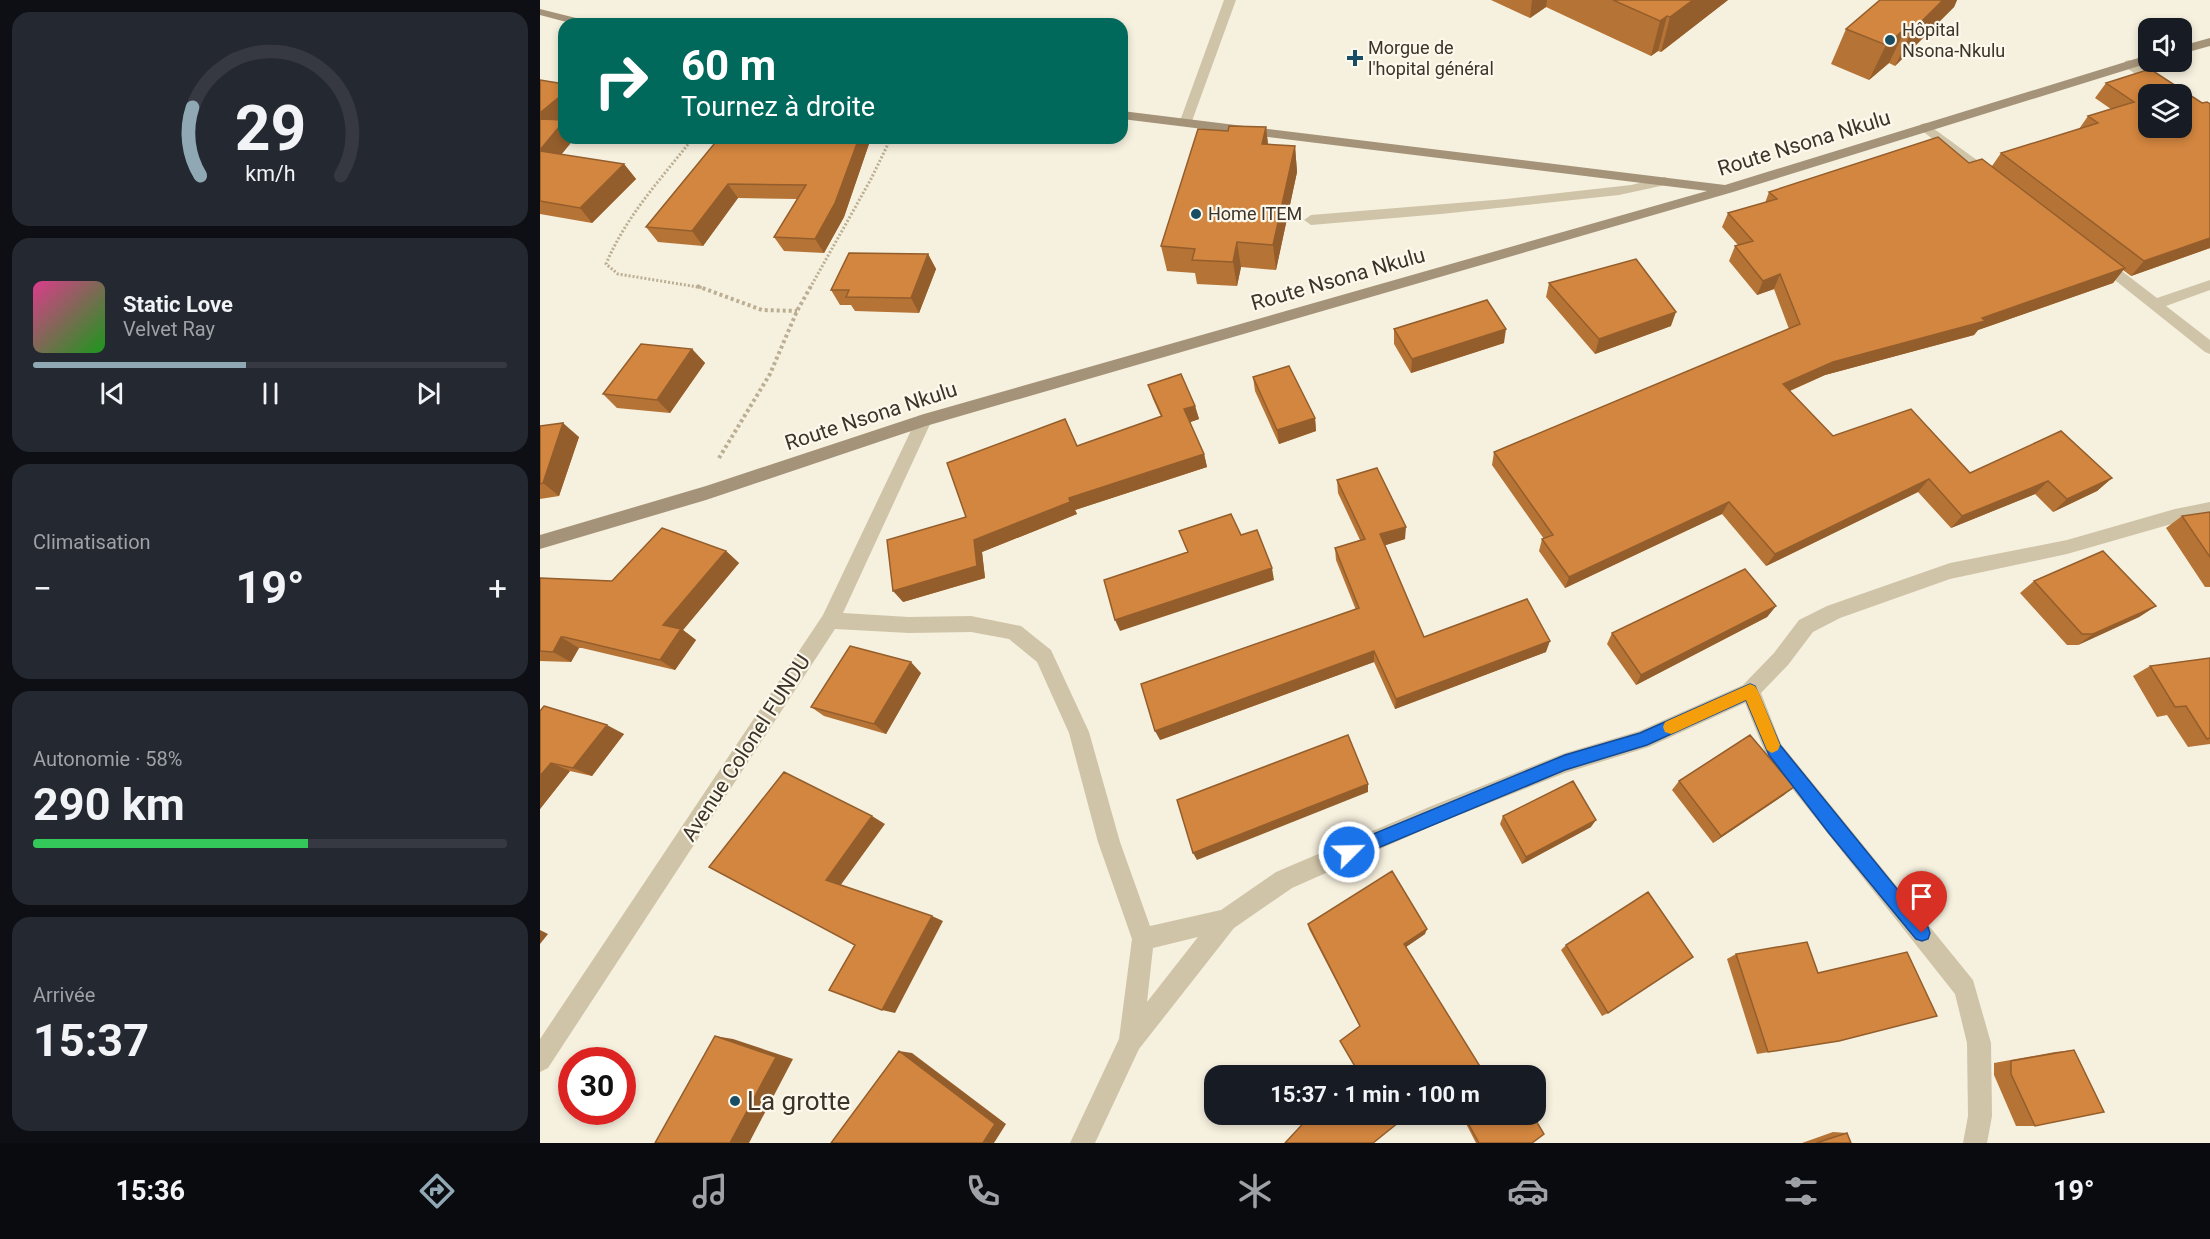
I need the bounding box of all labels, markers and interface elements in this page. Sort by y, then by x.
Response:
map controls [2138,18,2192,138]
button: sound [2138,18,2192,72]
place label: Hôpital Nsona-Nkulu [1902,19,2005,61]
marker: Hôpital Nsona-Nkulu [1883,33,1897,47]
place label: Morgue de l'hopital général [1368,37,1494,79]
text: 60 m [681,41,776,90]
icon: right [582,42,660,120]
marker: Morgue de l'hopital général [1346,49,1364,67]
button: layers [2138,84,2192,138]
text: Tournez à droite [681,91,875,123]
text: 29 [234,92,306,165]
street label: Route Nsona Nkulu [1715,105,1893,181]
text: km/h [245,161,295,186]
place label: Home ITEM [1208,203,1302,224]
marker: Home ITEM [1189,207,1203,221]
street label: Route Nsona Nkulu [1248,243,1428,315]
text: Static Love [123,292,233,317]
text: Velvet Ray [123,317,215,341]
icon: previous [96,377,129,410]
icon: pause [254,377,287,410]
icon: next [412,377,445,410]
street label: Route Nsona Nkulu [782,377,960,455]
text: Climatisation [33,530,151,554]
text: 19° [235,561,305,614]
text: − [33,569,52,608]
text: + [488,569,507,608]
street label: Avenue Colonel FUNDU [677,650,815,846]
text: Autonomie · 58% [33,747,182,771]
text: 290 km [33,778,185,831]
position arrow [1317,820,1381,884]
pin [1896,871,1947,933]
icon: arrive [1905,880,1938,913]
text: Arrivée [33,983,95,1007]
text: 15:37 [33,1014,149,1067]
speed limit sign: 30 [558,1047,636,1125]
text: 15:37 · 1 min · 100 m [1270,1082,1480,1107]
place label: La grotte [747,1086,850,1116]
marker: La grotte [728,1094,742,1108]
icon: directions [416,1170,458,1212]
icon: music [689,1170,731,1212]
icon: phone [962,1170,1004,1212]
icon: climate [1234,1170,1276,1212]
icon: car [1507,1170,1549,1212]
icon: filters [1780,1170,1822,1212]
text: 15:36 [115,1175,185,1207]
text: 19° [2053,1175,2095,1207]

